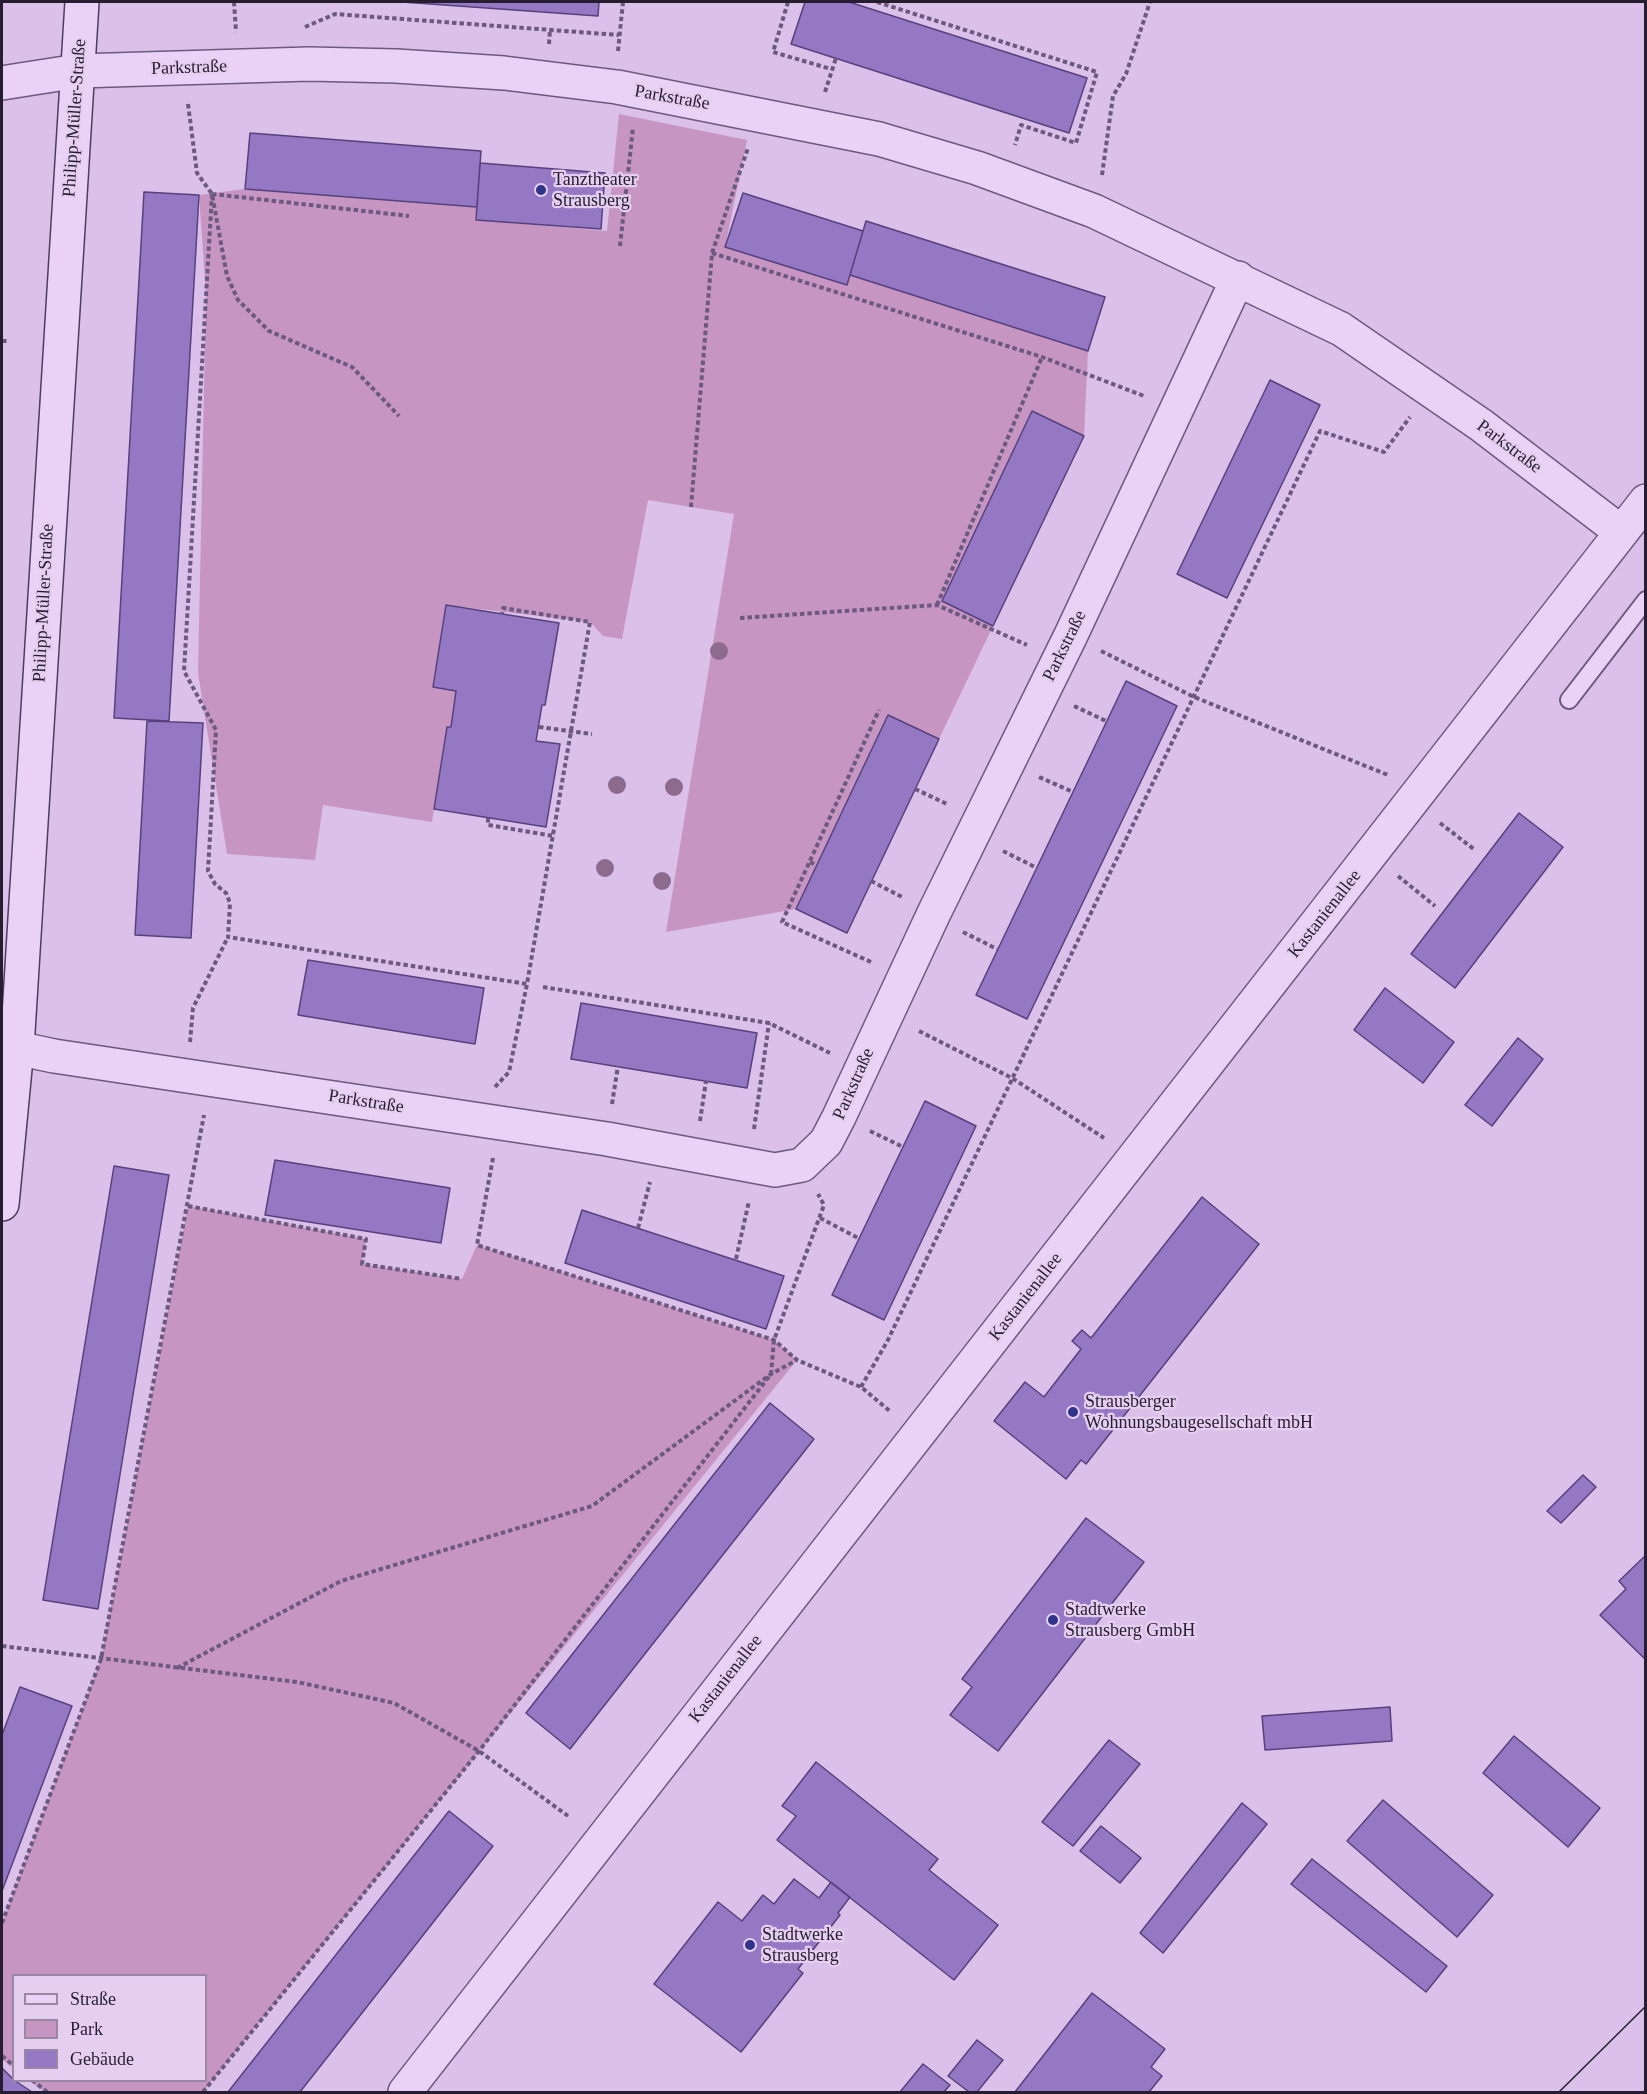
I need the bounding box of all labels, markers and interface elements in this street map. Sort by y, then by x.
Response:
street label: Philipp-Müller-Straße [59,38,91,198]
street label: Parkstraße [151,56,227,80]
street label: Parkstraße [633,81,711,115]
place label: Tanztheater Strausberg [553,169,637,212]
marker: Tanztheater Strausberg [534,183,548,197]
street label: Parkstraße [1472,416,1546,478]
street label: Philipp-Müller-Straße [29,523,59,683]
street label: Parkstraße [1039,607,1091,685]
street label: Kastanienallee [1284,866,1366,962]
street label: Parkstraße [829,1045,879,1123]
street label: Parkstraße [327,1085,405,1119]
street label: Kastanienallee [985,1249,1067,1345]
place label: Strausberger Wohnungsbaugesellschaft mbH [1085,1391,1313,1434]
marker: Strausberger Wohnungsbaugesellschaft mbH [1066,1405,1080,1419]
place label: Stadtwerke Strausberg GmbH [1065,1599,1195,1642]
marker: Stadtwerke Strausberg GmbH [1046,1613,1060,1627]
street label: Kastanienallee [685,1631,767,1727]
place label: Stadtwerke Strausberg [762,1924,843,1966]
marker: Stadtwerke Strausberg [743,1938,757,1952]
legend [12,1974,207,2082]
text: Straße [70,1989,116,2009]
text: Park [70,2019,103,2039]
text: Gebäude [70,2049,134,2069]

